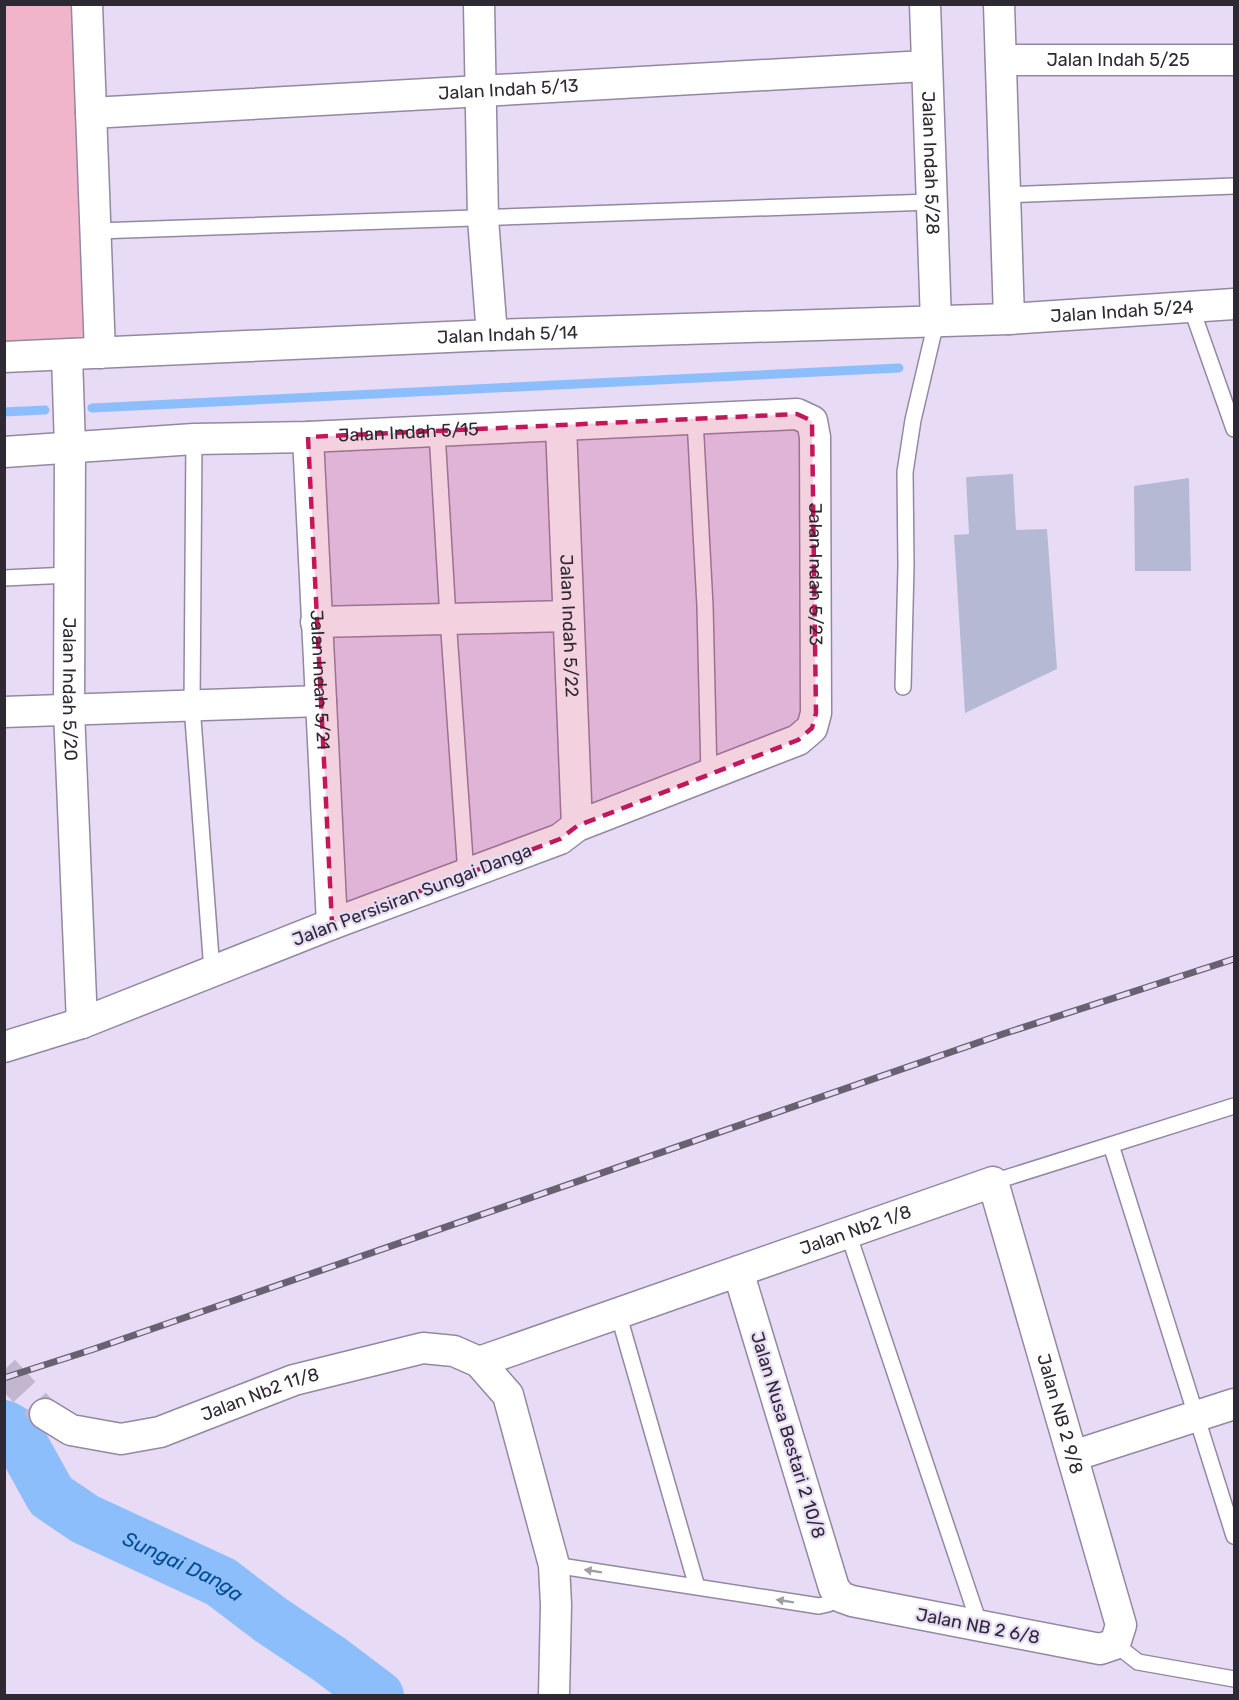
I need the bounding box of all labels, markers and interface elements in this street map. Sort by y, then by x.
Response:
street label: Jalan Indah 5/25 [1046,49,1190,71]
street label: Jalan Indah 5/13 [438,75,579,104]
street label: Jalan Indah 5/28 [917,91,944,235]
street label: Jalan Indah 5/24 [1050,296,1194,327]
street label: Jalan Indah 5/14 [437,321,578,348]
street label: Jalan Indah 5/15 [338,418,479,447]
street label: Jalan Indah 5/23 [804,502,827,646]
street label: Jalan Indah 5/22 [555,554,583,698]
street label: Jalan Indah 5/21 [306,609,334,750]
street label: Jalan Indah 5/20 [58,617,82,761]
street label: Jalan Persisiran Sungai Danga [289,839,535,951]
street label: Jalan Nb2 1/8 [797,1200,914,1260]
street label: Jalan Nusa Bestari 2 10/8 [746,1329,830,1541]
street label: Jalan NB 2 9/8 [1032,1351,1088,1477]
street label: Jalan Nb2 11/8 [198,1363,321,1426]
water label: Sungai Danga [119,1526,248,1607]
one-way arrow [583,1566,602,1575]
one-way arrow [776,1596,795,1605]
street label: Jalan NB 2 6/8 [914,1603,1042,1649]

